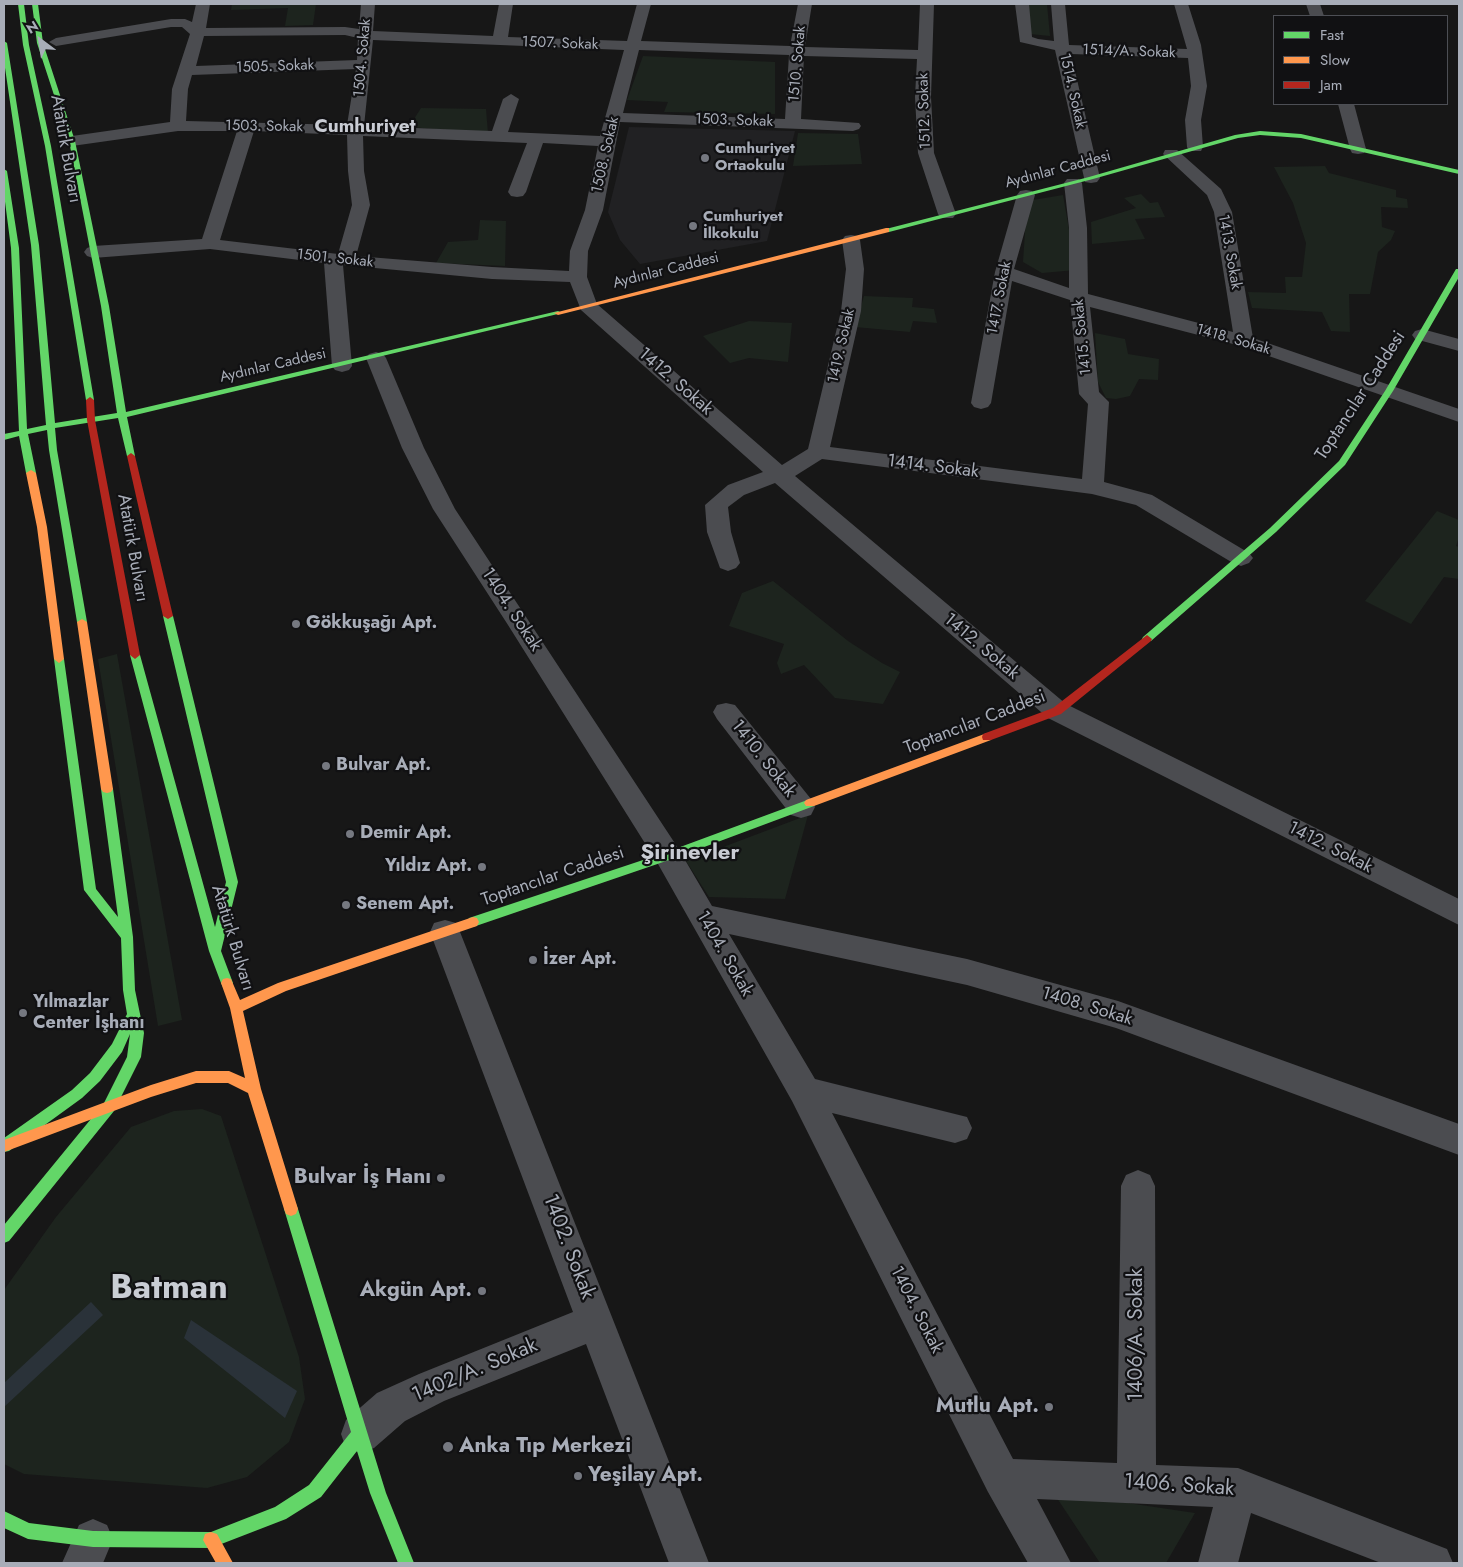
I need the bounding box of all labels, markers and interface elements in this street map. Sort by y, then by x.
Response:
north arrow [15,15,65,65]
legend [1273,15,1448,105]
text: N [22,16,42,39]
street label: 1504. Sokak [351,18,375,98]
text: Fast [1320,24,1344,46]
street label: 1510. Sokak [786,25,810,103]
street label: 1507. Sokak [522,34,598,54]
street label: 1514/A. Sokak [1082,41,1176,63]
text: Slow [1320,49,1350,71]
street label: 1514. Sokak [1055,52,1089,130]
street label: 1505. Sokak [235,57,315,77]
street label: 1512. Sokak [915,73,935,149]
text: Jam [1320,74,1343,96]
street label: Atatürk Bulvarı [45,93,85,205]
street label: 1503. Sokak [695,111,773,131]
street label: 1508. Sokak [588,115,624,195]
district label: Cumhuriyet [314,116,416,138]
street label: 1503. Sokak [225,117,303,137]
place label: Cumhuriyet Ortaokulu [715,140,795,175]
street label: Aydınlar Caddesi [1003,147,1113,193]
marker: Cumhuriyet Ortaokulu [699,152,711,164]
place label: Cumhuriyet İlkokulu [703,208,783,243]
street label: 1413. Sokak [1214,213,1244,291]
marker: Cumhuriyet İlkokulu [687,220,699,232]
street label: 1501. Sokak [296,246,374,272]
street label: Aydınlar Caddesi [611,249,721,293]
street label: 1417. Sokak [984,260,1016,336]
street label: 1415. Sokak [1070,298,1096,376]
street label: 1419. Sokak [825,307,859,385]
street label: 1418. Sokak [1194,321,1272,359]
street label: Toptancılar Caddesi [1311,327,1411,465]
street label: 1412. Sokak [633,344,717,420]
street label: Aydınlar Caddesi [218,345,328,387]
street label: 1414. Sokak [886,451,980,483]
street label: Atatürk Bulvarı [112,492,152,604]
street label: 1404. Sokak [476,564,546,656]
street label: 1412. Sokak [939,609,1023,685]
place label: Gökkuşağı Apt. [306,613,437,635]
marker: Gökkuşağı Apt. [290,618,302,630]
street label: Toptancılar Caddesi [901,686,1049,760]
street label: 1410. Sokak [726,716,800,802]
place label: Bulvar Apt. [336,755,431,777]
marker: Bulvar Apt. [320,760,332,772]
street label: 1412. Sokak [1284,818,1376,878]
place label: Demir Apt. [360,823,452,845]
marker: Demir Apt. [344,828,356,840]
district label: Şirinevler [640,841,740,867]
street label: Toptancılar Caddesi [479,842,627,912]
place label: Yıldız Apt. [385,856,472,878]
marker: Yıldız Apt. [476,861,488,873]
street label: Atatürk Bulvarı [206,883,258,993]
place label: Senem Apt. [356,894,454,916]
marker: Senem Apt. [340,899,352,911]
street label: 1404. Sokak [691,908,757,1000]
place label: İzer Apt. [543,949,617,971]
marker: İzer Apt. [527,954,539,966]
street label: 1408. Sokak [1039,983,1135,1031]
place label: Yılmazlar Center İşhanı [33,992,144,1034]
marker: Yılmazlar Center İşhanı [17,1007,29,1019]
place label: Bulvar İş Hanı [294,1165,431,1191]
marker: Bulvar İş Hanı [435,1172,447,1184]
street label: 1402. Sokak [536,1191,600,1303]
street label: 1404. Sokak [885,1263,947,1357]
street label: 1406/A. Sokak [1124,1268,1150,1402]
district label: Batman [110,1270,228,1310]
place label: Akgün Apt. [360,1278,472,1304]
marker: Akgün Apt. [476,1285,488,1297]
street label: 1402/A. Sokak [409,1333,541,1409]
place label: Mutlu Apt. [936,1394,1039,1420]
marker: Mutlu Apt. [1043,1401,1055,1413]
place label: Anka Tıp Merkezi [459,1434,631,1460]
marker: Anka Tıp Merkezi [441,1440,455,1454]
place label: Yeşilay Apt. [588,1463,703,1489]
marker: Yeşilay Apt. [572,1470,584,1482]
street label: 1406. Sokak [1123,1470,1235,1502]

